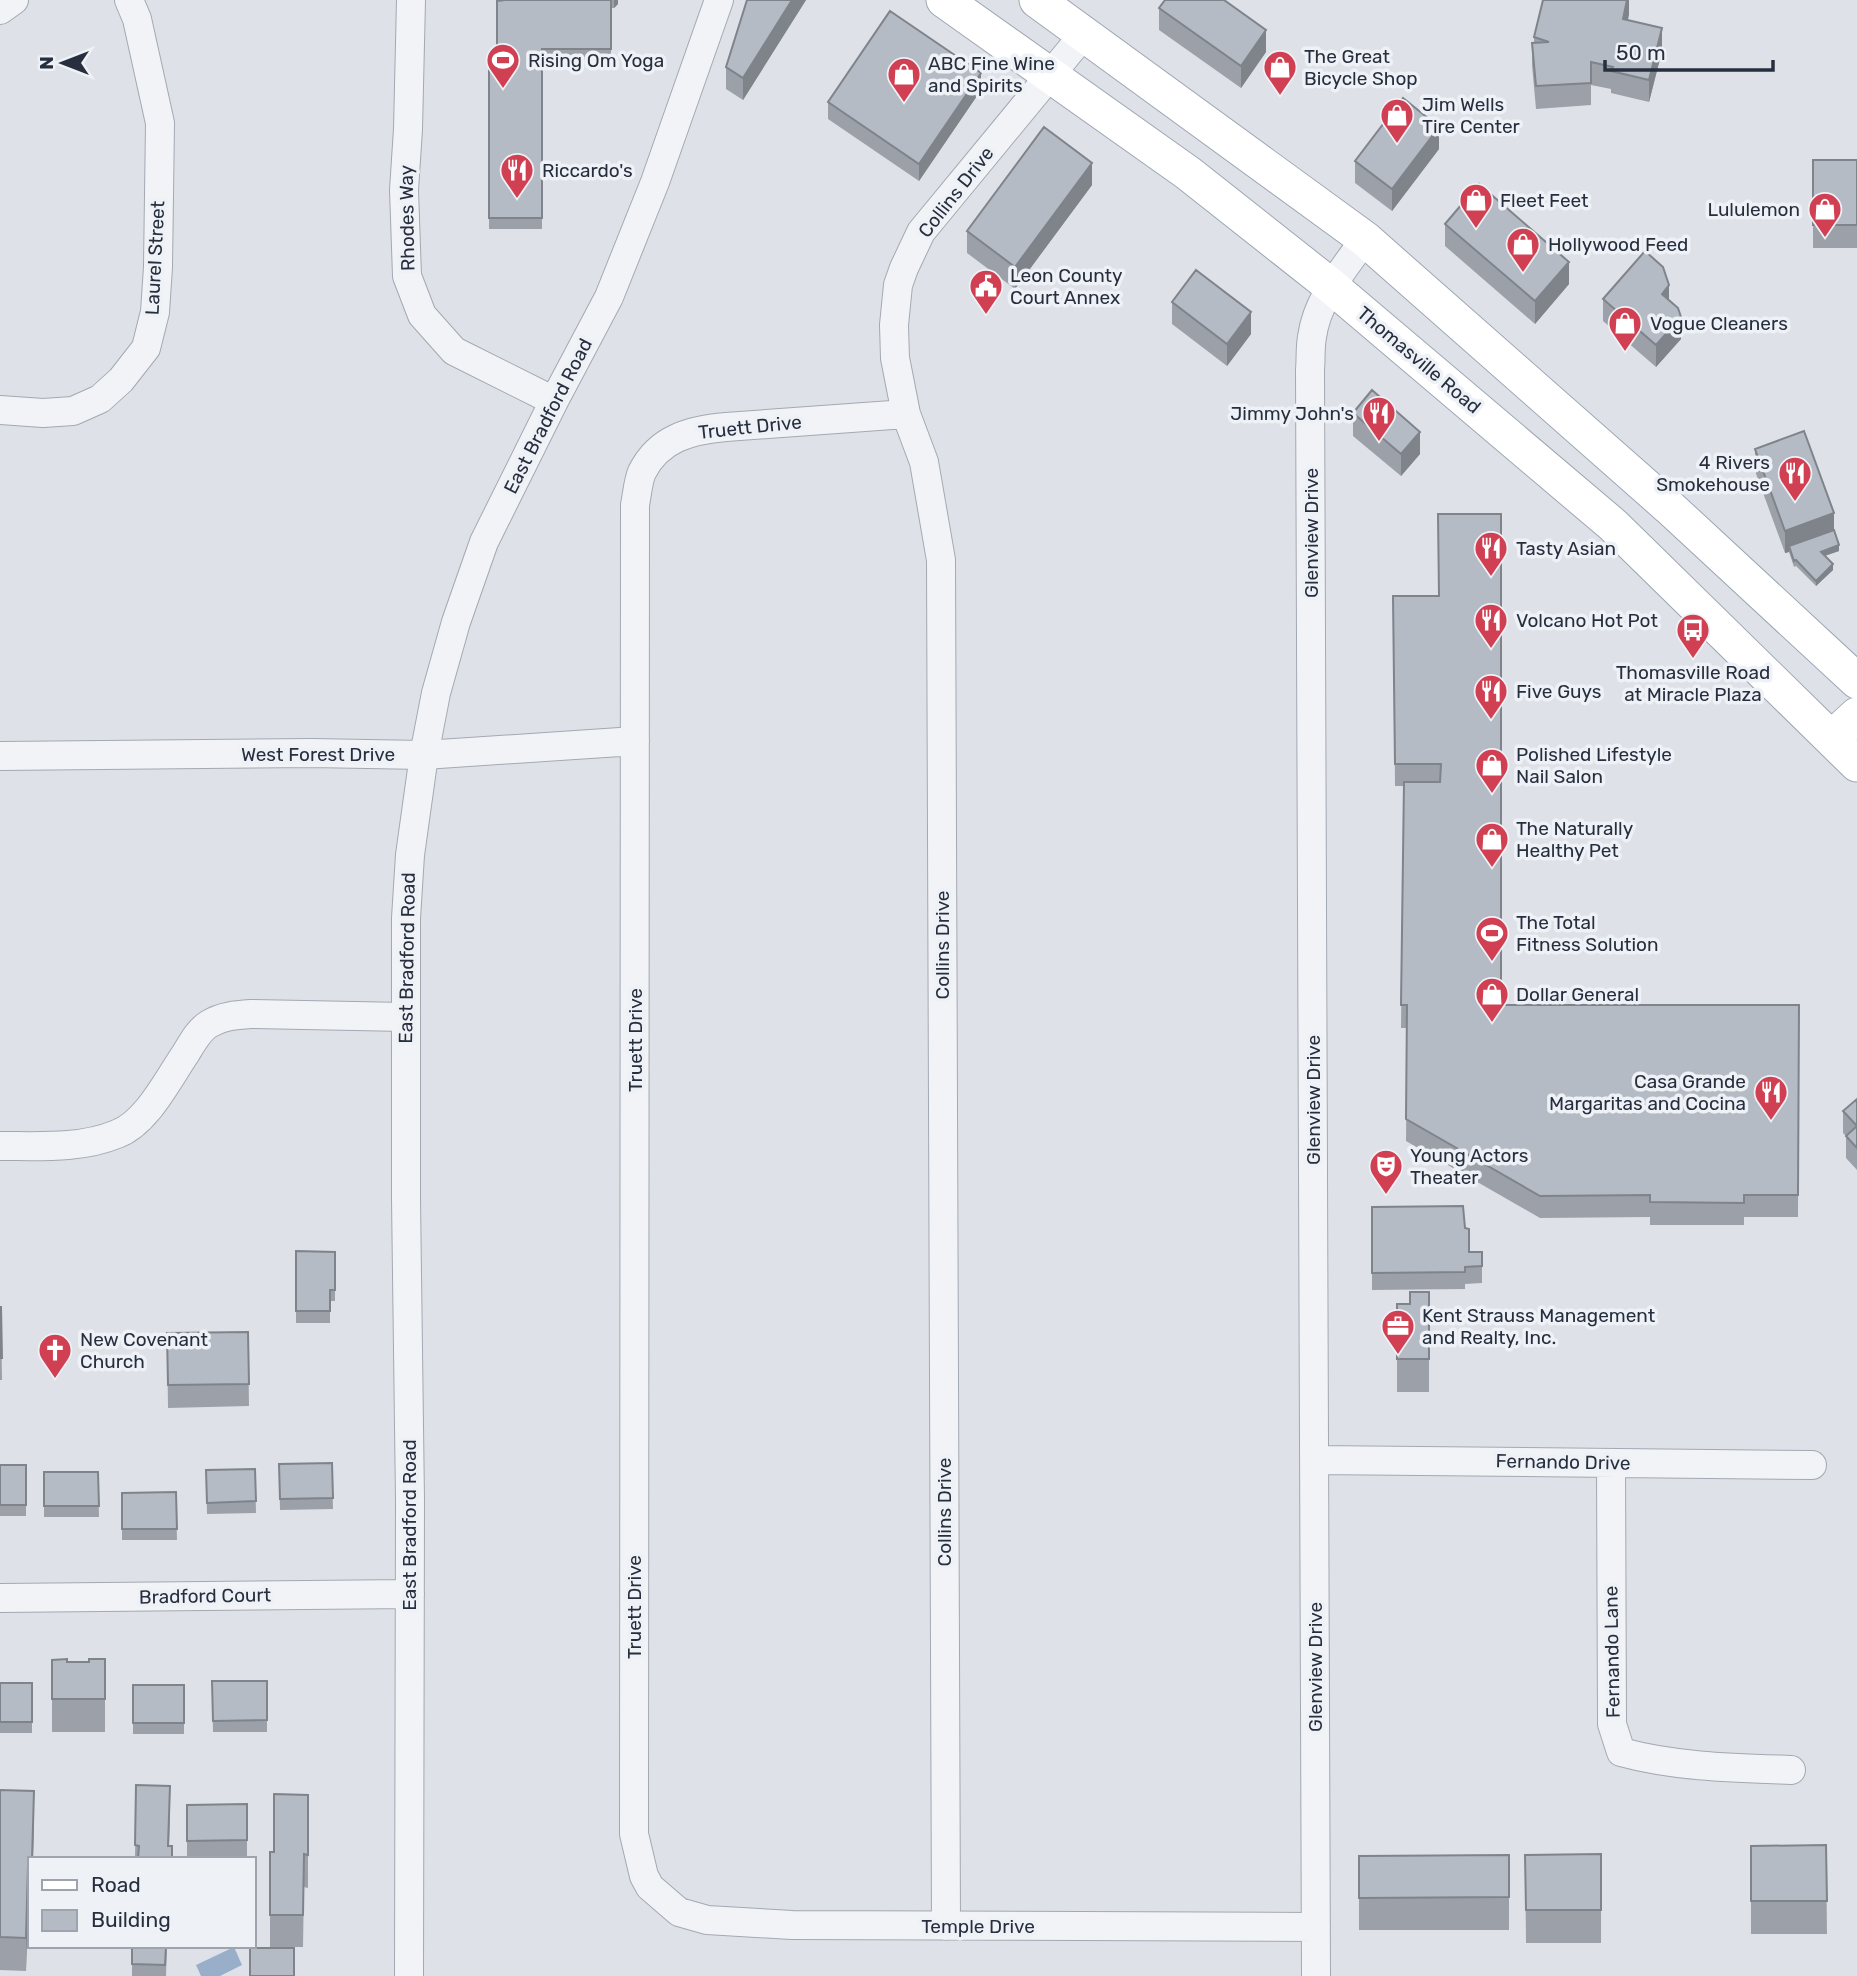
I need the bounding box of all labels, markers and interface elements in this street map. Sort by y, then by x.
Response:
north arrow [28,28,98,98]
scale bar [1605,28,1773,72]
text: 50 m [1616,40,1666,65]
sports icon: Rising Om Yoga [484,41,522,90]
place label: The Great Bicycle Shop [1304,45,1418,90]
shop icon: The Great Bicycle Shop [1261,48,1299,97]
place label: Rising Om Yoga [528,49,664,72]
place label: ABC Fine Wine and Spirits [928,52,1055,97]
shop icon: ABC Fine Wine and Spirits [885,55,923,104]
text: N [35,56,58,70]
place label: Jim Wells Tire Center [1422,93,1521,138]
shop icon: Jim Wells Tire Center [1378,96,1416,145]
street label: Collins Drive [913,142,999,242]
restaurant icon: Riccardo's [498,151,536,200]
place label: Riccardo's [542,159,633,182]
street label: Rhodes Way [395,165,419,271]
shop icon: Fleet Feet [1457,181,1495,230]
place label: Fleet Feet [1500,189,1589,212]
shop icon: Lululemon [1806,190,1844,239]
place label: Lululemon [1708,198,1800,221]
street label: Laurel Street [141,200,170,316]
shop icon: Hollywood Feed [1504,225,1542,274]
place label: Hollywood Feed [1548,233,1688,256]
place label: Leon County Court Annex [1010,264,1123,309]
public building icon: Leon County Court Annex [967,267,1005,316]
street label: Thomasville Road [1352,302,1486,418]
shop icon: Vogue Cleaners [1606,304,1644,353]
place label: Vogue Cleaners [1650,312,1788,335]
street label: East Bradford Road [499,334,597,498]
restaurant icon: Jimmy John's [1360,394,1398,443]
place label: Jimmy John's [1230,402,1354,425]
street label: Truett Drive [697,410,803,444]
place label: 4 Rivers Smokehouse [1656,451,1770,496]
restaurant icon: 4 Rivers Smokehouse [1776,454,1814,503]
street label: Glenview Drive [1300,468,1323,598]
restaurant icon: Tasty Asian [1472,529,1510,578]
place label: Tasty Asian [1516,537,1616,560]
restaurant icon: Volcano Hot Pot [1472,601,1510,650]
place label: Volcano Hot Pot [1516,609,1658,632]
bus stop icon: Thomasville Road at Miracle Plaza [1674,611,1712,660]
place label: Thomasville Road at Miracle Plaza [1616,661,1770,706]
restaurant icon: Five Guys [1472,672,1510,721]
place label: Five Guys [1516,680,1601,703]
street label: West Forest Drive [241,743,395,766]
place label: Polished Lifestyle Nail Salon [1516,743,1672,788]
shop icon: Polished Lifestyle Nail Salon [1473,746,1511,795]
place label: The Naturally Healthy Pet [1516,817,1633,862]
shop icon: The Naturally Healthy Pet [1473,820,1511,869]
street label: East Bradford Road [394,872,420,1044]
street label: Collins Drive [931,891,954,999]
place label: The Total Fitness Solution [1516,911,1659,956]
sports icon: The Total Fitness Solution [1473,914,1511,963]
shop icon: Dollar General [1473,975,1511,1024]
place label: Dollar General [1516,983,1639,1006]
street label: Truett Drive [624,988,647,1092]
street label: Glenview Drive [1302,1035,1325,1165]
place label: Casa Grande Margaritas and Cocina [1549,1070,1746,1115]
restaurant icon: Casa Grande Margaritas and Cocina [1752,1073,1790,1122]
place label: Young Actors Theater [1410,1144,1528,1189]
theatre icon: Young Actors Theater [1367,1147,1405,1196]
place label: Kent Strauss Management and Realty, Inc. [1422,1304,1656,1349]
office icon: Kent Strauss Management and Realty, Inc. [1379,1307,1417,1356]
place label: New Covenant Church [80,1328,208,1373]
church icon: New Covenant Church [36,1331,74,1380]
street label: East Bradford Road [398,1439,421,1611]
street label: Fernando Drive [1495,1449,1631,1475]
street label: Collins Drive [933,1458,956,1566]
street label: Truett Drive [623,1555,646,1659]
street label: Bradford Court [139,1583,272,1609]
street label: Fernando Lane [1599,1586,1625,1718]
street label: Glenview Drive [1304,1602,1327,1732]
legend [28,1857,256,1948]
text: Road [91,1872,141,1897]
text: Building [91,1907,171,1932]
street label: Temple Drive [921,1915,1035,1938]

